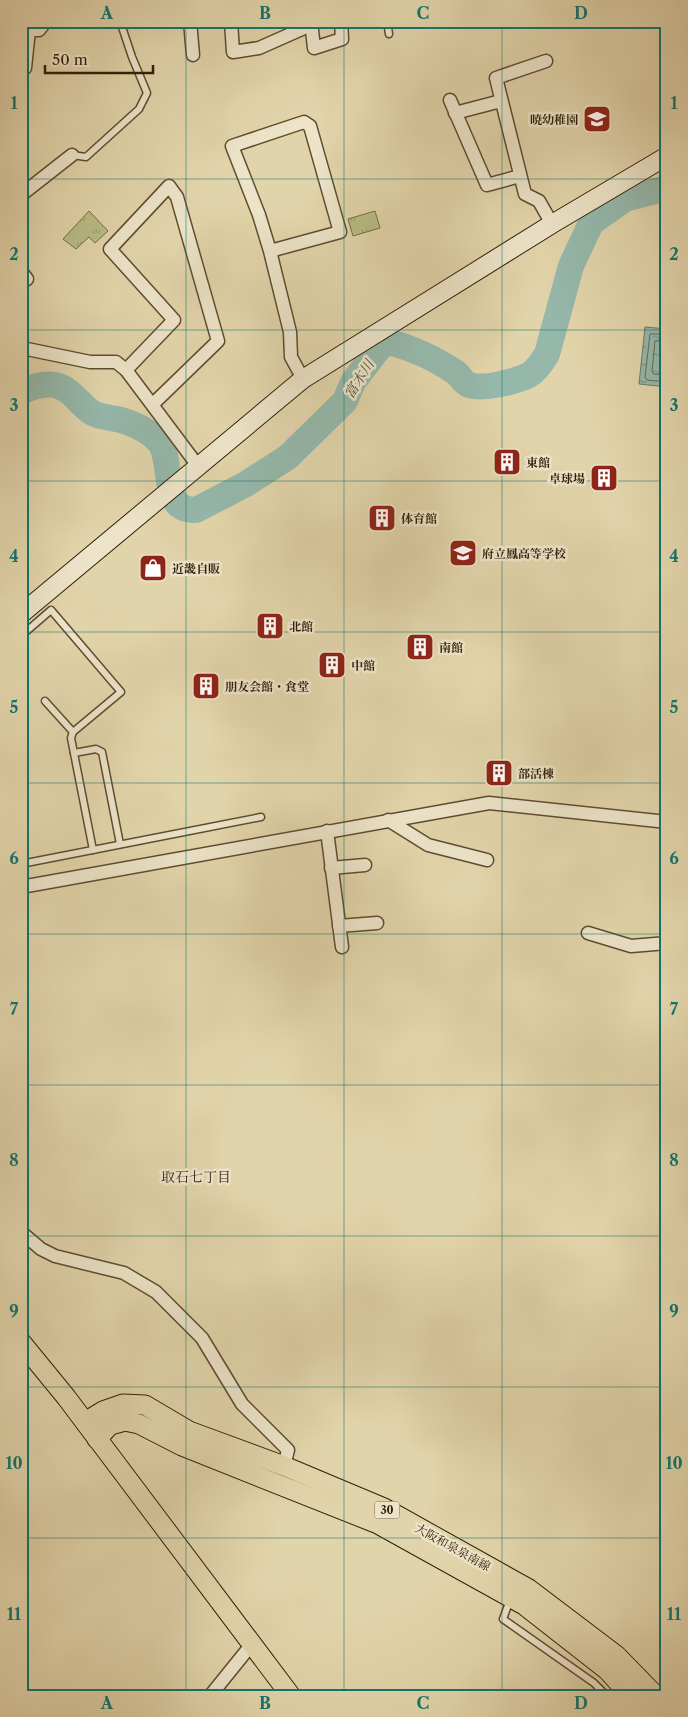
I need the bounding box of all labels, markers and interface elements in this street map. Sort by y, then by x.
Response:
text: A [100,3,114,23]
text: B [259,3,271,23]
text: C [417,3,429,23]
text: D [574,3,588,23]
scale bar [45,42,152,74]
text: 50 m [52,50,88,69]
text: 1 [10,93,18,113]
text: 1 [670,93,678,113]
school or university icon: 暁幼稚園 [582,104,612,134]
place label: 暁幼稚園 [530,112,578,127]
text: 2 [9,244,19,264]
text: 2 [669,244,679,264]
water label: 富木川 [340,355,379,402]
text: 3 [9,395,19,415]
text: 3 [669,395,679,415]
building icon: 東館 [492,447,522,477]
place label: 東館 [526,455,550,470]
building icon: 卓球場 [589,463,619,493]
place label: 卓球場 [549,471,585,486]
building icon: 体育館 [367,503,397,533]
place label: 体育館 [401,511,437,526]
school or university icon: 府立鳳高等学校 [448,538,478,568]
text: 4 [9,546,19,566]
place label: 府立鳳高等学校 [482,546,566,561]
text: 4 [669,546,679,566]
shop icon: 近畿自販 [138,553,168,583]
place label: 近畿自販 [172,561,220,576]
building icon: 北館 [255,611,285,641]
place label: 北館 [289,619,313,634]
building icon: 南館 [405,632,435,662]
place label: 南館 [439,640,463,655]
building icon: 中館 [317,650,347,680]
place label: 中館 [351,658,375,673]
building icon: 朋友会館・食堂 [191,671,221,701]
place label: 朋友会館・食堂 [225,679,309,694]
text: 5 [10,697,19,717]
text: 5 [670,697,679,717]
building icon: 部活棟 [484,758,514,788]
place label: 部活棟 [518,766,554,781]
text: 6 [9,848,19,868]
text: 6 [669,848,679,868]
text: 7 [10,999,19,1019]
text: 7 [670,999,679,1019]
text: 8 [9,1150,19,1170]
text: 8 [669,1150,679,1170]
district label: 取石七丁目 [161,1168,231,1186]
text: 9 [9,1301,19,1321]
text: 9 [669,1301,679,1321]
text: 10 [5,1453,23,1473]
text: 10 [665,1453,683,1473]
road number: 30 [374,1502,400,1518]
street label: 大阪和泉泉南線 [413,1520,493,1574]
text: 11 [7,1604,22,1624]
text: 11 [667,1604,682,1624]
text: A [100,1693,114,1713]
text: B [259,1693,271,1713]
text: C [417,1693,429,1713]
text: D [574,1693,588,1713]

